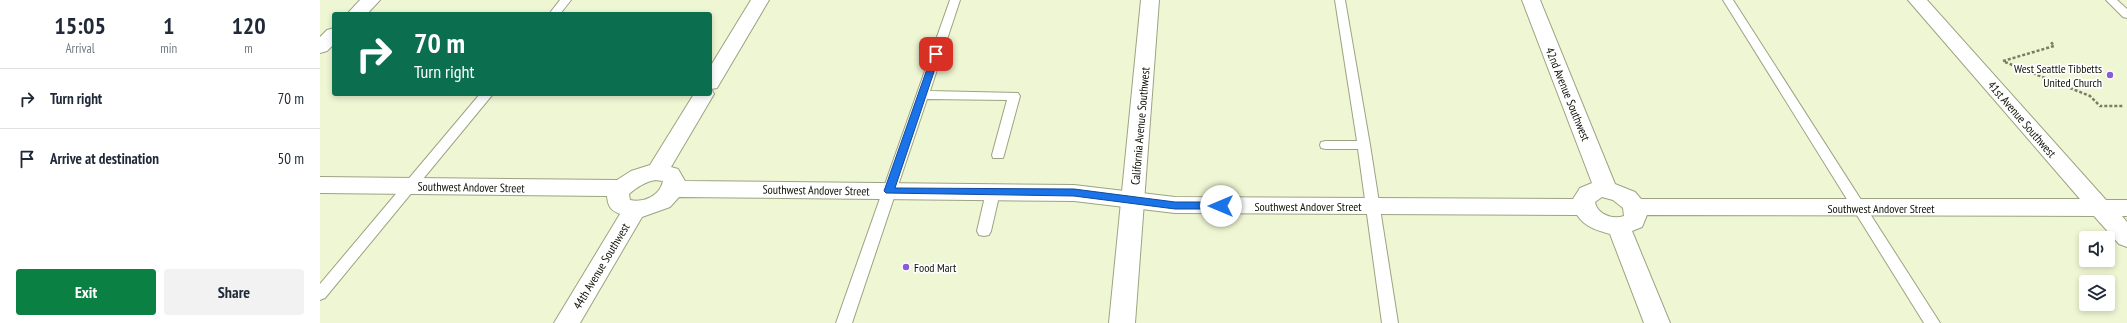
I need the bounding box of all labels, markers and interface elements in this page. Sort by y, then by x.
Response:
text: 15:05 [54,10,106,41]
text: 1 [163,10,174,41]
text: 120 [231,10,266,41]
text: 70 m [414,24,465,61]
icon: right [348,28,400,80]
pin [919,37,953,71]
text: Arrival [65,40,95,57]
text: min [160,40,177,57]
text: m [244,40,253,57]
icon: arrive [925,43,947,65]
street label: 42nd Avenue Southwest [1542,45,1594,144]
text: Turn right [414,60,474,83]
place label: West Seattle Tibbetts United Church [2014,61,2102,90]
street label: California Avenue Southwest [1127,66,1153,186]
marker: West Seattle Tibbetts United Church [2105,70,2115,80]
street label: 41st Avenue Southwest [1985,78,2060,161]
icon: right [16,88,38,110]
text: Turn right [50,89,102,108]
text: 70 m [278,89,304,108]
icon: arrive [16,148,38,170]
text: Arrive at destination [50,149,159,168]
text: 50 m [278,149,304,168]
street label: Southwest Andover Street [417,179,525,195]
street label: Southwest Andover Street [762,182,870,198]
position arrow [1200,185,1242,227]
street label: Southwest Andover Street [1254,199,1362,214]
street label: Southwest Andover Street [1827,201,1935,216]
street label: 44th Avenue Southwest [569,220,633,312]
map controls [2079,231,2115,311]
button: sound [2079,231,2115,267]
place label: Food Mart [914,260,957,275]
marker: Food Mart [901,262,911,272]
button: Exit [16,269,156,315]
button: Share [164,269,304,315]
button: layers [2079,275,2115,311]

